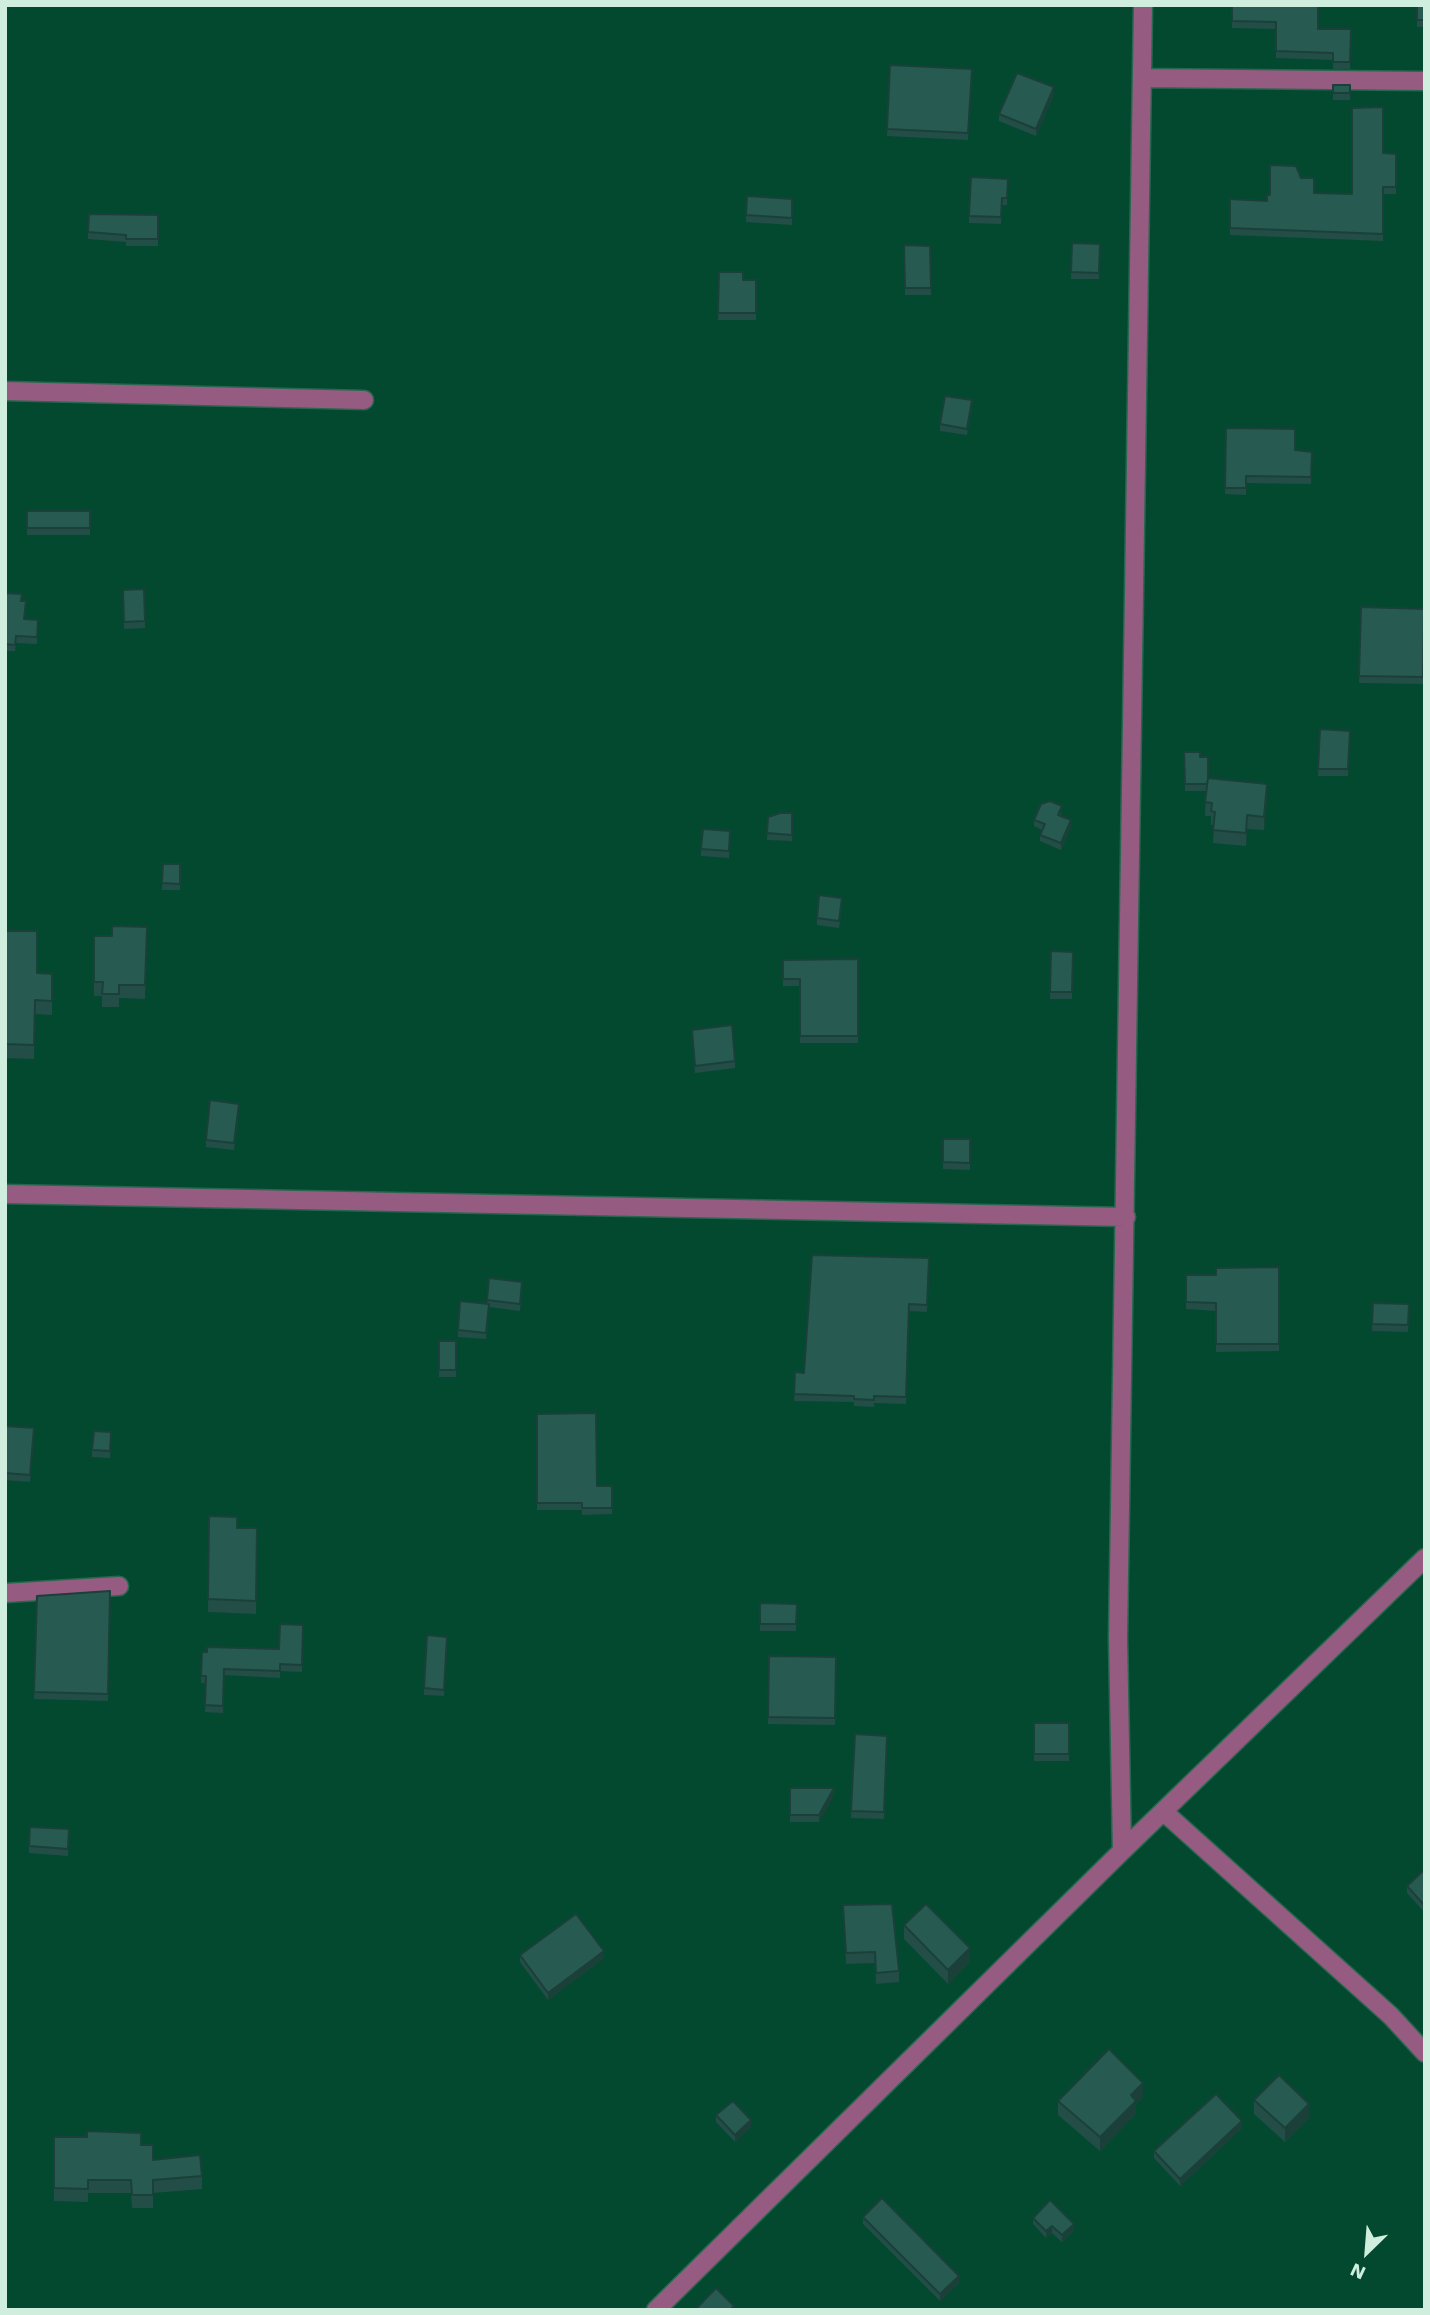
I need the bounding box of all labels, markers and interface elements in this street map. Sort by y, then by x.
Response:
north arrow [1332,2217,1402,2287]
text: N [1347,2258,1369,2285]

